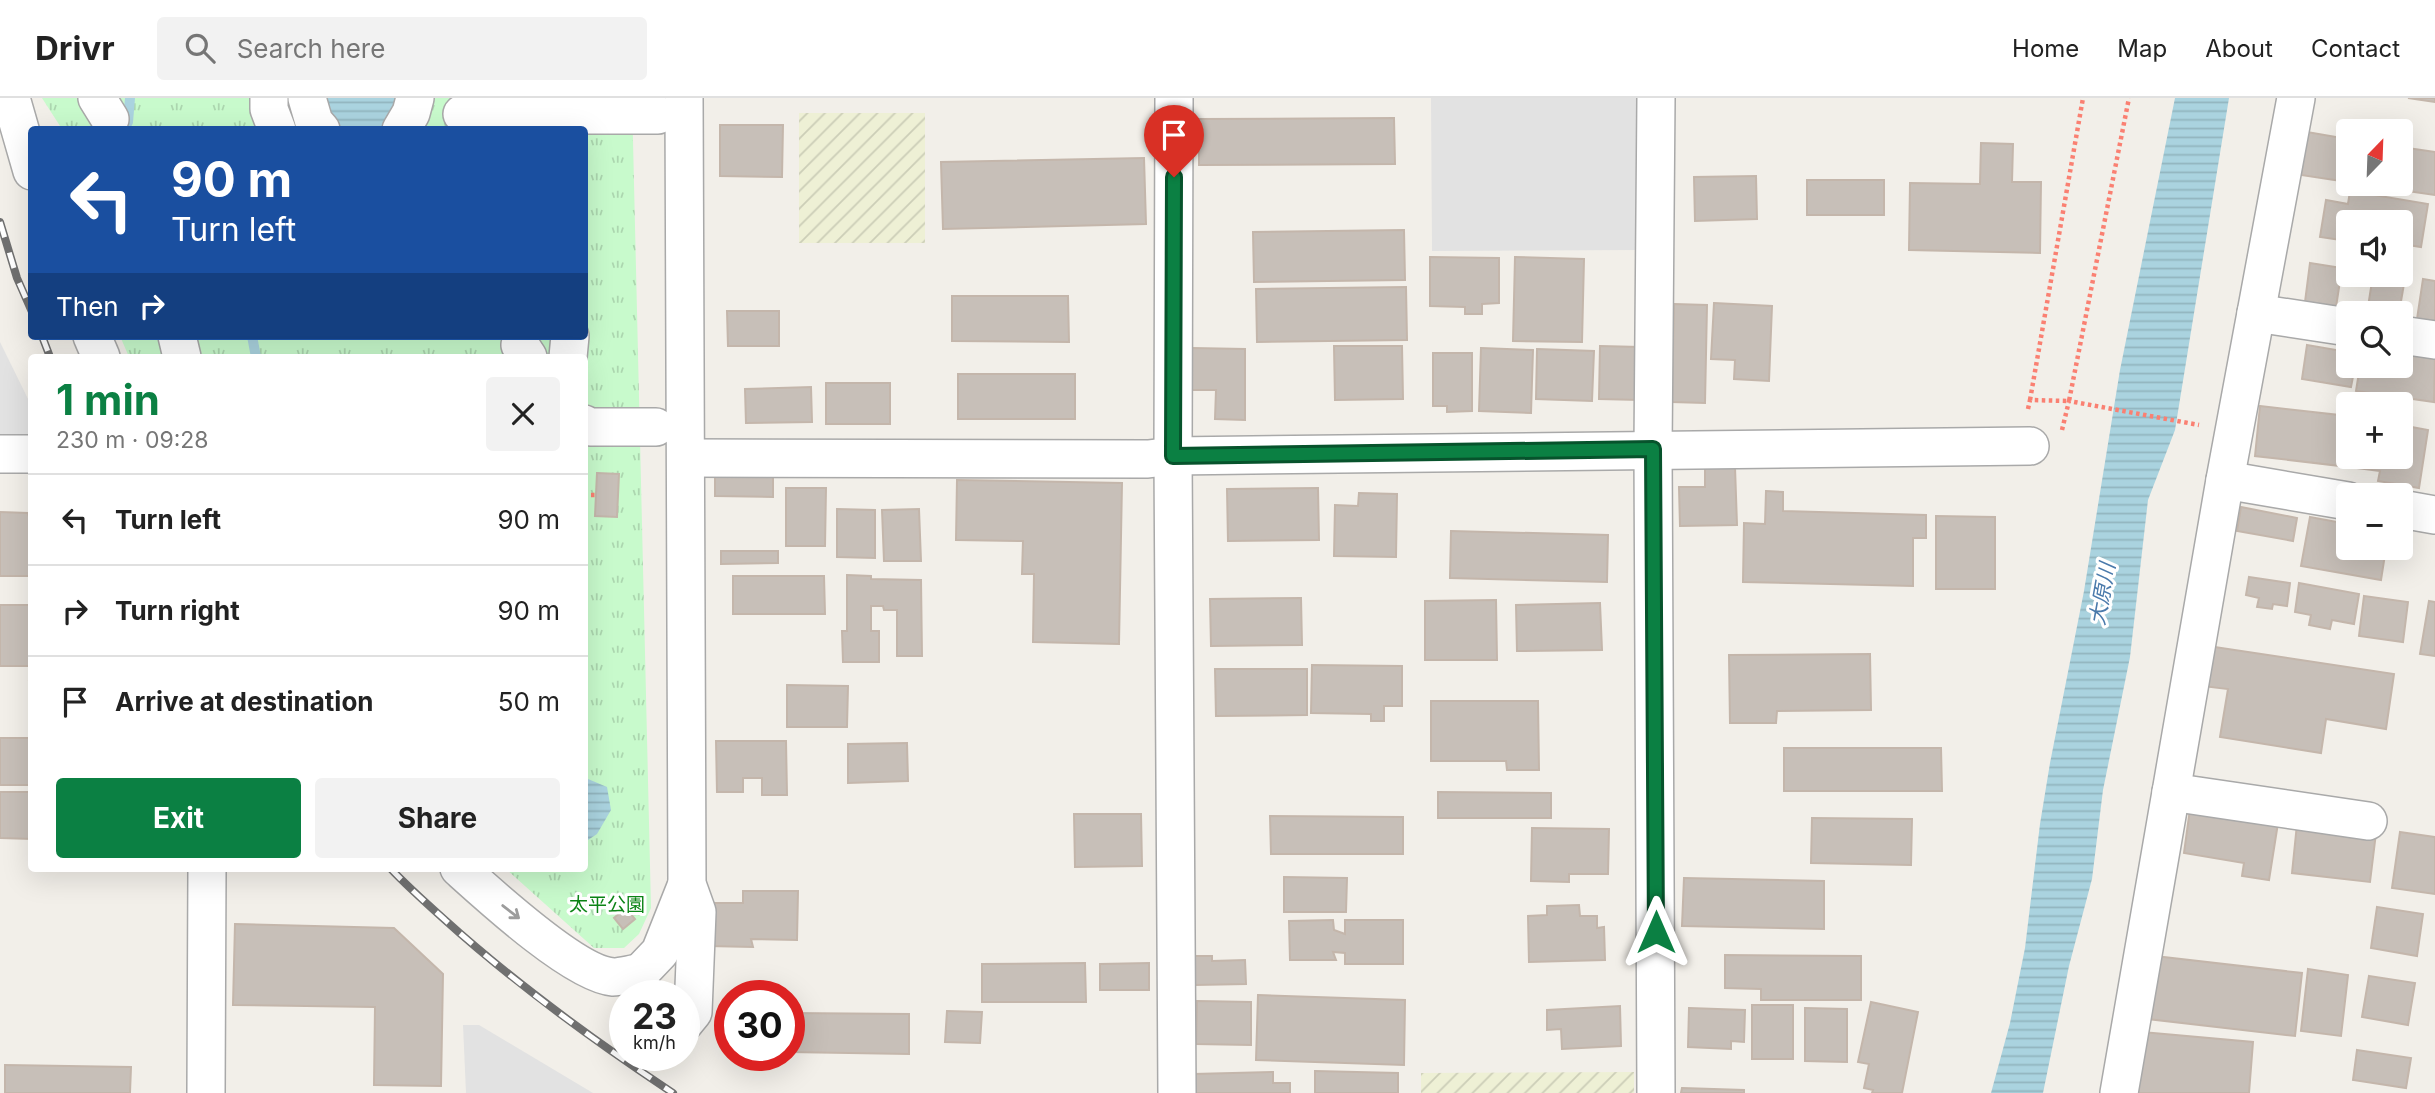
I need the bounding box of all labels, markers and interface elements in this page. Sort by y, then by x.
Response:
search box [157,17,647,80]
text: Drivr [35,28,115,68]
icon: search [181,29,219,67]
text: Search here [237,33,385,64]
text: Home [2012,34,2079,63]
text: Map [2117,34,2167,63]
text: About [2205,34,2273,63]
text: Contact [2311,34,2400,63]
pin [1144,105,1204,177]
icon: arrive [1155,116,1193,154]
north arrow [2336,119,2413,196]
map controls [2336,119,2413,560]
text: 90 m [171,150,292,209]
icon: left [56,154,147,245]
text: Turn left [171,210,296,249]
button: sound [2336,210,2413,287]
icon: right [133,287,171,325]
text: Then [56,291,119,322]
button: search [2336,301,2413,378]
text: 1 min [56,374,160,425]
button: close [486,377,560,451]
button: + [2336,392,2413,469]
text: 230 m · 09:28 [56,426,209,454]
button: − [2336,483,2413,560]
icon: left [56,501,94,539]
text: Turn left [115,504,221,535]
text: 90 m [497,504,560,535]
water label: 大原川 [2084,559,2120,627]
icon: right [56,592,94,630]
text: Turn right [115,595,240,626]
text: 90 m [497,595,560,626]
icon: arrive [56,683,94,721]
text: Arrive at destination [115,686,374,717]
text: 50 m [498,686,560,717]
button: Exit [56,778,301,858]
button: Share [315,778,560,858]
park label: 太平公園 [569,893,645,916]
position arrow [1619,895,1693,969]
one-way arrow [501,905,519,920]
speed limit sign: 30 [714,980,805,1071]
text: 23 [632,995,677,1037]
text: km/h [633,1032,676,1053]

